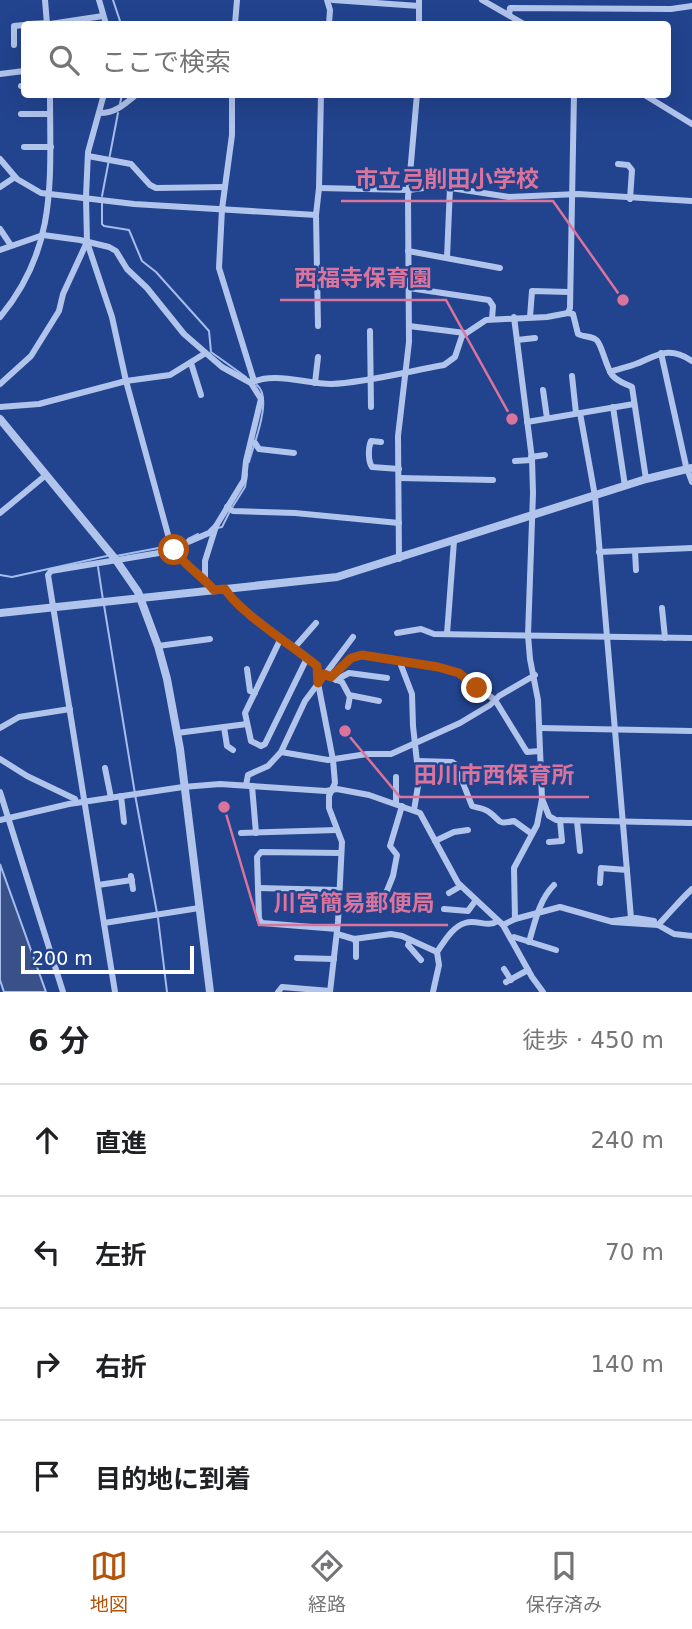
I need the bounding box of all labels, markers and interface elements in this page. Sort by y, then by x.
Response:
search box [21,21,671,98]
icon: search [45,41,83,79]
text: ここで検索 [101,47,231,77]
callout: 市立弓削田小学校 [341,157,553,201]
text: 市立弓削田小学校 [355,166,539,192]
callout: 西福寺保育園 [280,256,446,300]
text: 西福寺保育園 [294,265,432,291]
route start [158,534,189,565]
route end [461,672,492,703]
callout: 田川市西保育所 [400,753,589,797]
text: 田川市西保育所 [414,762,575,788]
callout: 川宮簡易郵便局 [259,881,448,925]
text: 川宮簡易郵便局 [274,890,435,916]
scale bar [21,943,194,975]
text: 200 m [32,947,93,969]
text: 6 分 [28,1023,89,1058]
text: 徒歩 · 450 m [522,1027,664,1053]
icon: ahead [28,1121,66,1159]
text: 240 m [590,1127,664,1153]
text: 直進 [95,1128,147,1158]
icon: left [28,1233,66,1271]
text: 70 m [605,1239,664,1265]
text: 左折 [95,1240,147,1270]
icon: right [28,1345,66,1383]
text: 140 m [590,1351,664,1377]
text: 右折 [95,1352,147,1382]
icon: arrive [28,1457,66,1495]
text: 目的地に到着 [95,1464,251,1494]
tab: 地図 [90,1547,128,1616]
tab: 経路 [308,1547,346,1616]
tab: 保存済み [526,1547,602,1616]

